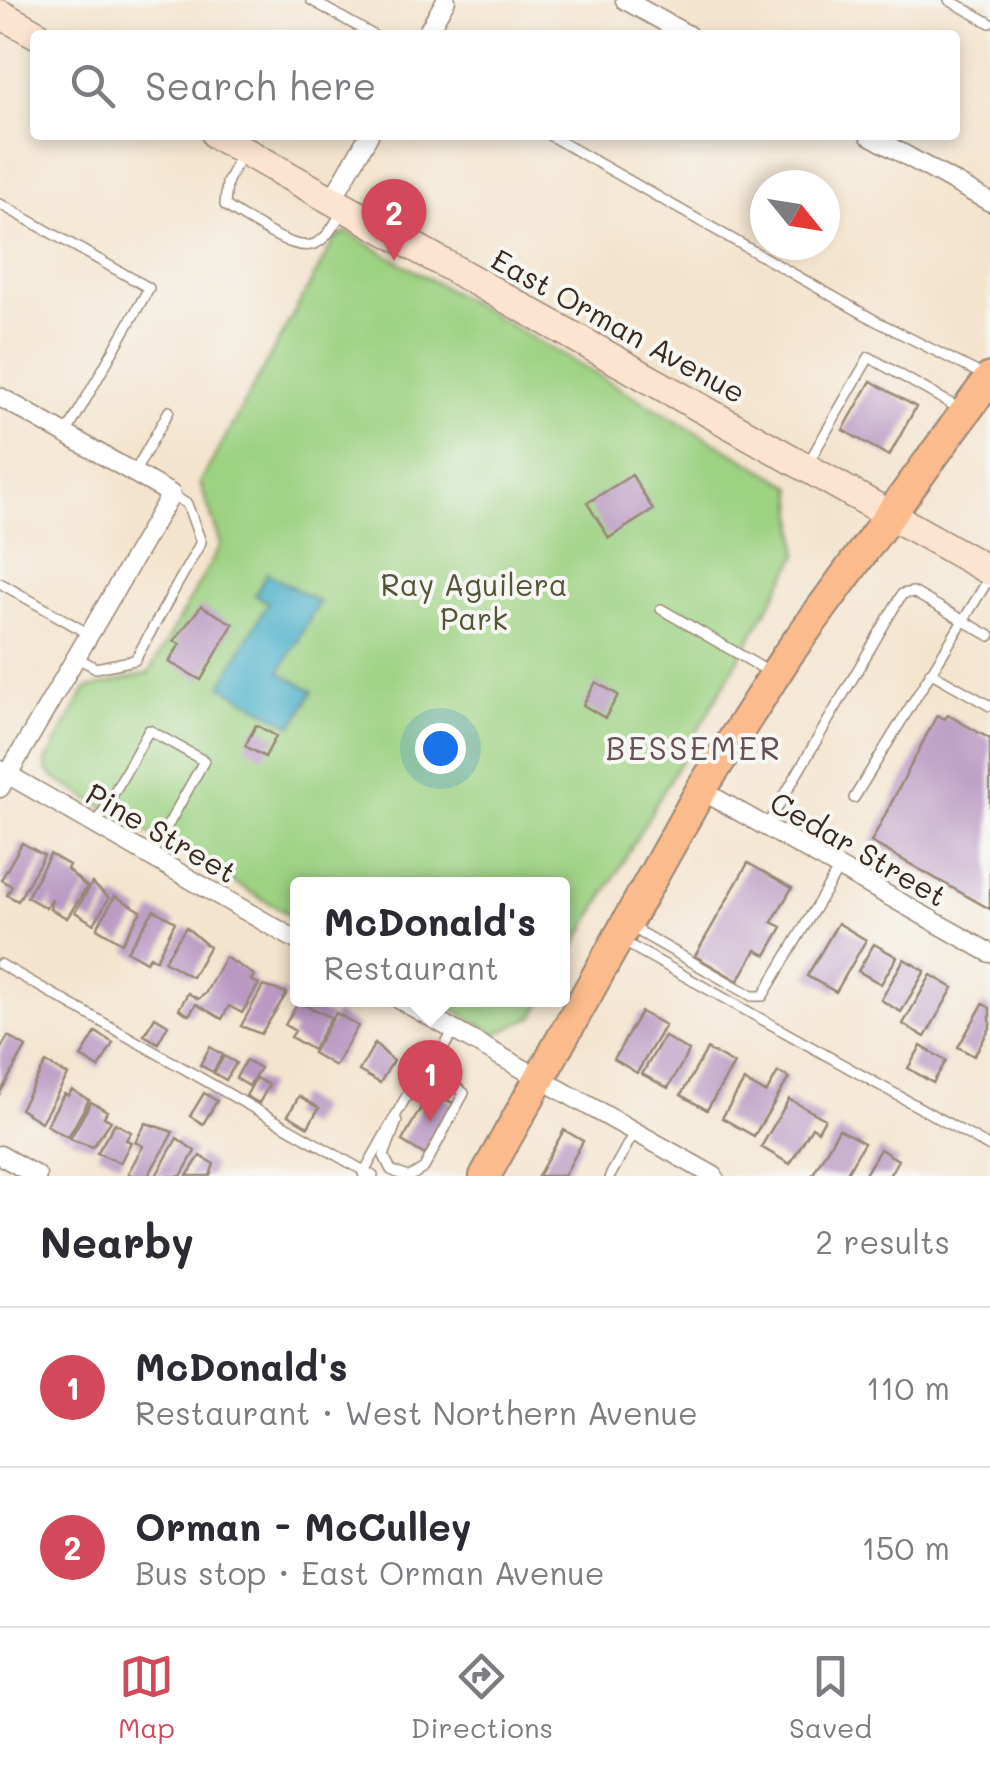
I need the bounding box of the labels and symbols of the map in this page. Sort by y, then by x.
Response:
north arrow [750,170,840,260]
pin: 2 [362,178,426,261]
street label: East Orman Avenue [485,238,753,412]
park label: Ray Aguilera Park [381,564,567,638]
your location [415,723,466,774]
district label: BESSEMER [606,726,782,768]
street label: Pine Street [79,773,245,891]
street label: Cedar Street [763,781,955,915]
pin: 1 [398,1040,462,1122]

